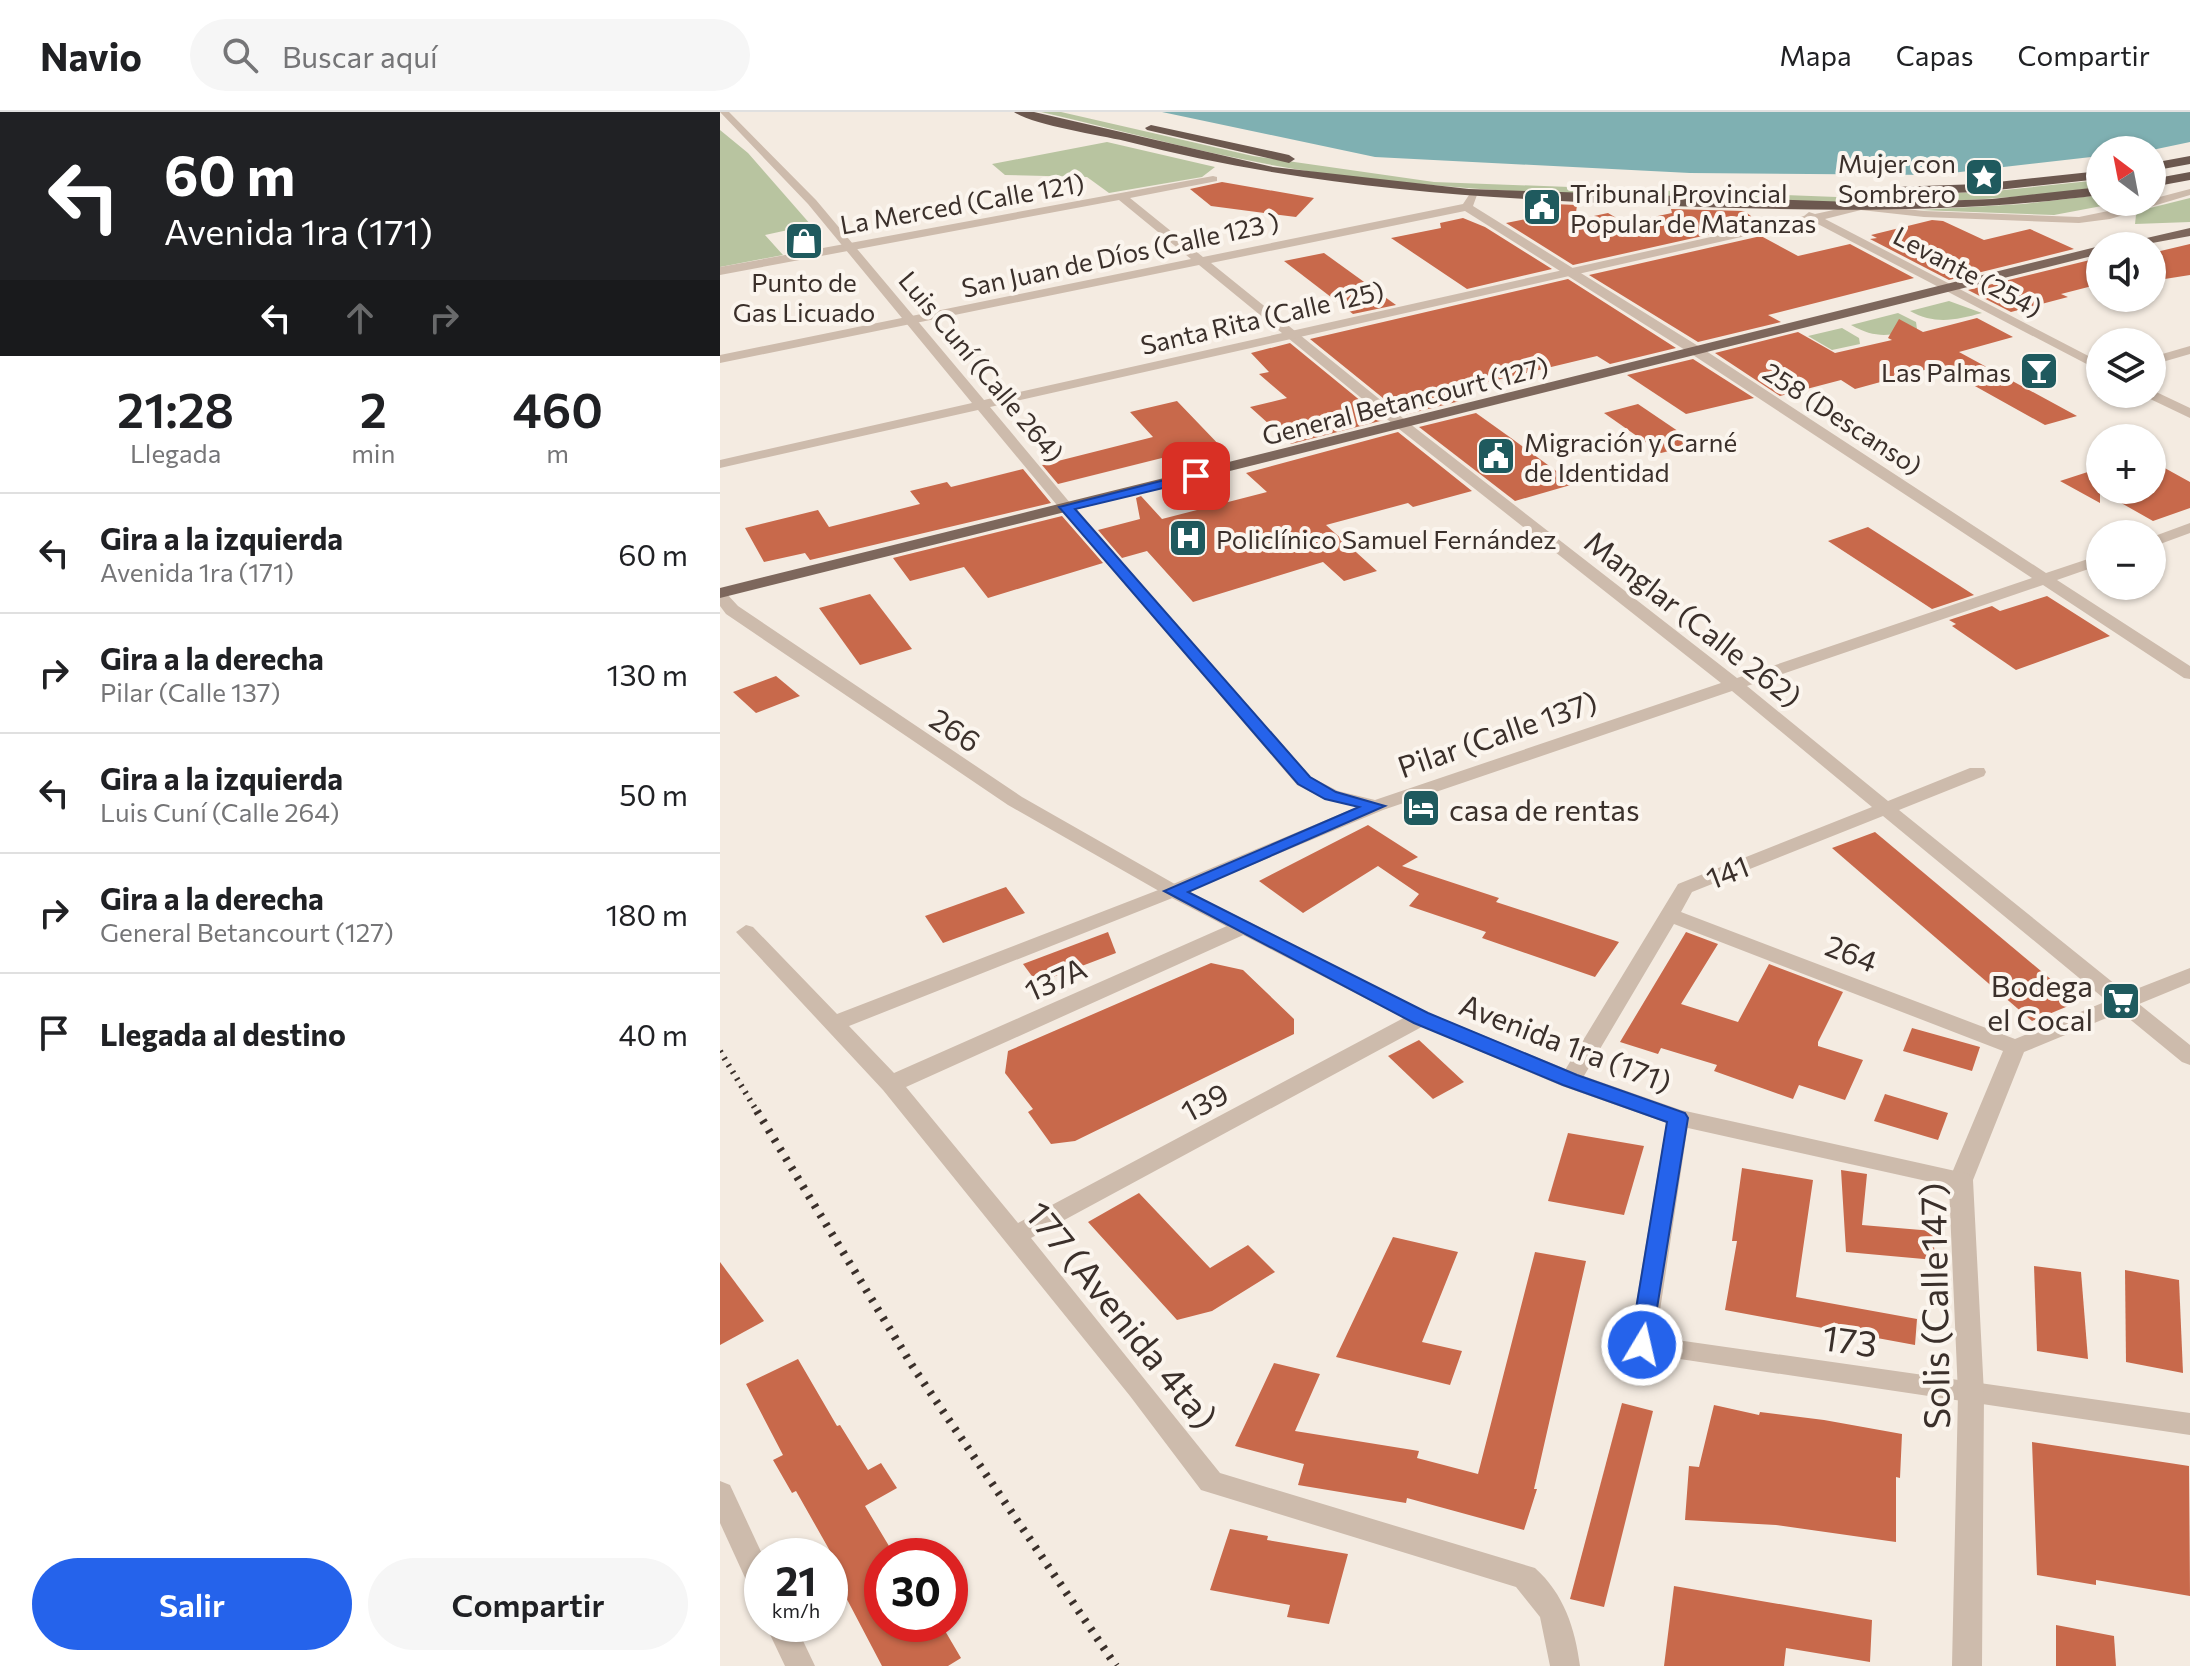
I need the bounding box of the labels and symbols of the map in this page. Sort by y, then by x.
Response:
north arrow [2086,136,2166,216]
place label: Mujer con Sombrero [1838,147,1956,208]
place icon: Mujer con Sombrero [1963,156,2005,198]
street label: La Merced (Calle 121) [837,166,1087,240]
place label: Tribunal Provincial Popular de Matanzas [1570,177,1816,238]
public building icon: Tribunal Provincial Popular de Matanzas [1521,186,1563,228]
street label: San Juan de Díos (Calle 123 ) [958,205,1282,303]
street label: Levante (254) [1889,219,2047,323]
shop icon: Punto de Gas Licuado [783,220,825,262]
street label: Luis Cuní (Calle 264) [893,264,1071,468]
place label: Punto de Gas Licuado [733,266,875,327]
street label: Santa Rita (Calle 125) [1137,274,1387,360]
street label: General Betancourt (127) [1259,349,1551,451]
bar icon: Las Palmas [2018,350,2060,392]
street label: 258 (Descanso) [1758,355,1928,481]
place label: Las Palmas [1881,356,2011,387]
place label: Migración y Carné de Identidad [1524,426,1737,487]
public building icon: Migración y Carné de Identidad [1475,435,1517,477]
pin [1162,442,1230,510]
hospital icon: Policlínico Samuel Fernández [1167,517,1209,559]
street label: Manglar (Calle 262) [1578,522,1810,714]
place label: Policlínico Samuel Fernández [1216,523,1557,554]
street label: Pilar (Calle 137) [1393,682,1601,784]
street label: 266 [924,699,988,759]
hotel icon: casa de rentas [1400,787,1442,829]
place label: casa de rentas [1449,790,1640,827]
street label: 141 [1700,846,1754,896]
street label: 264 [1821,925,1883,979]
street label: 137A [1018,948,1092,1008]
place label: Bodega el Cocal [1987,966,2093,1037]
supermarket icon: Bodega el Cocal [2100,980,2142,1022]
street label: Avenida 1ra (171) [1455,985,1677,1099]
street label: 139 [1174,1073,1234,1129]
street label: Solis (Calle147) [1909,1182,1957,1430]
street label: 177 (Avenida 4ta) [1018,1191,1228,1437]
position arrow [1600,1303,1684,1387]
street label: 173 [1820,1313,1880,1365]
speed limit sign: 30 [864,1538,968,1642]

